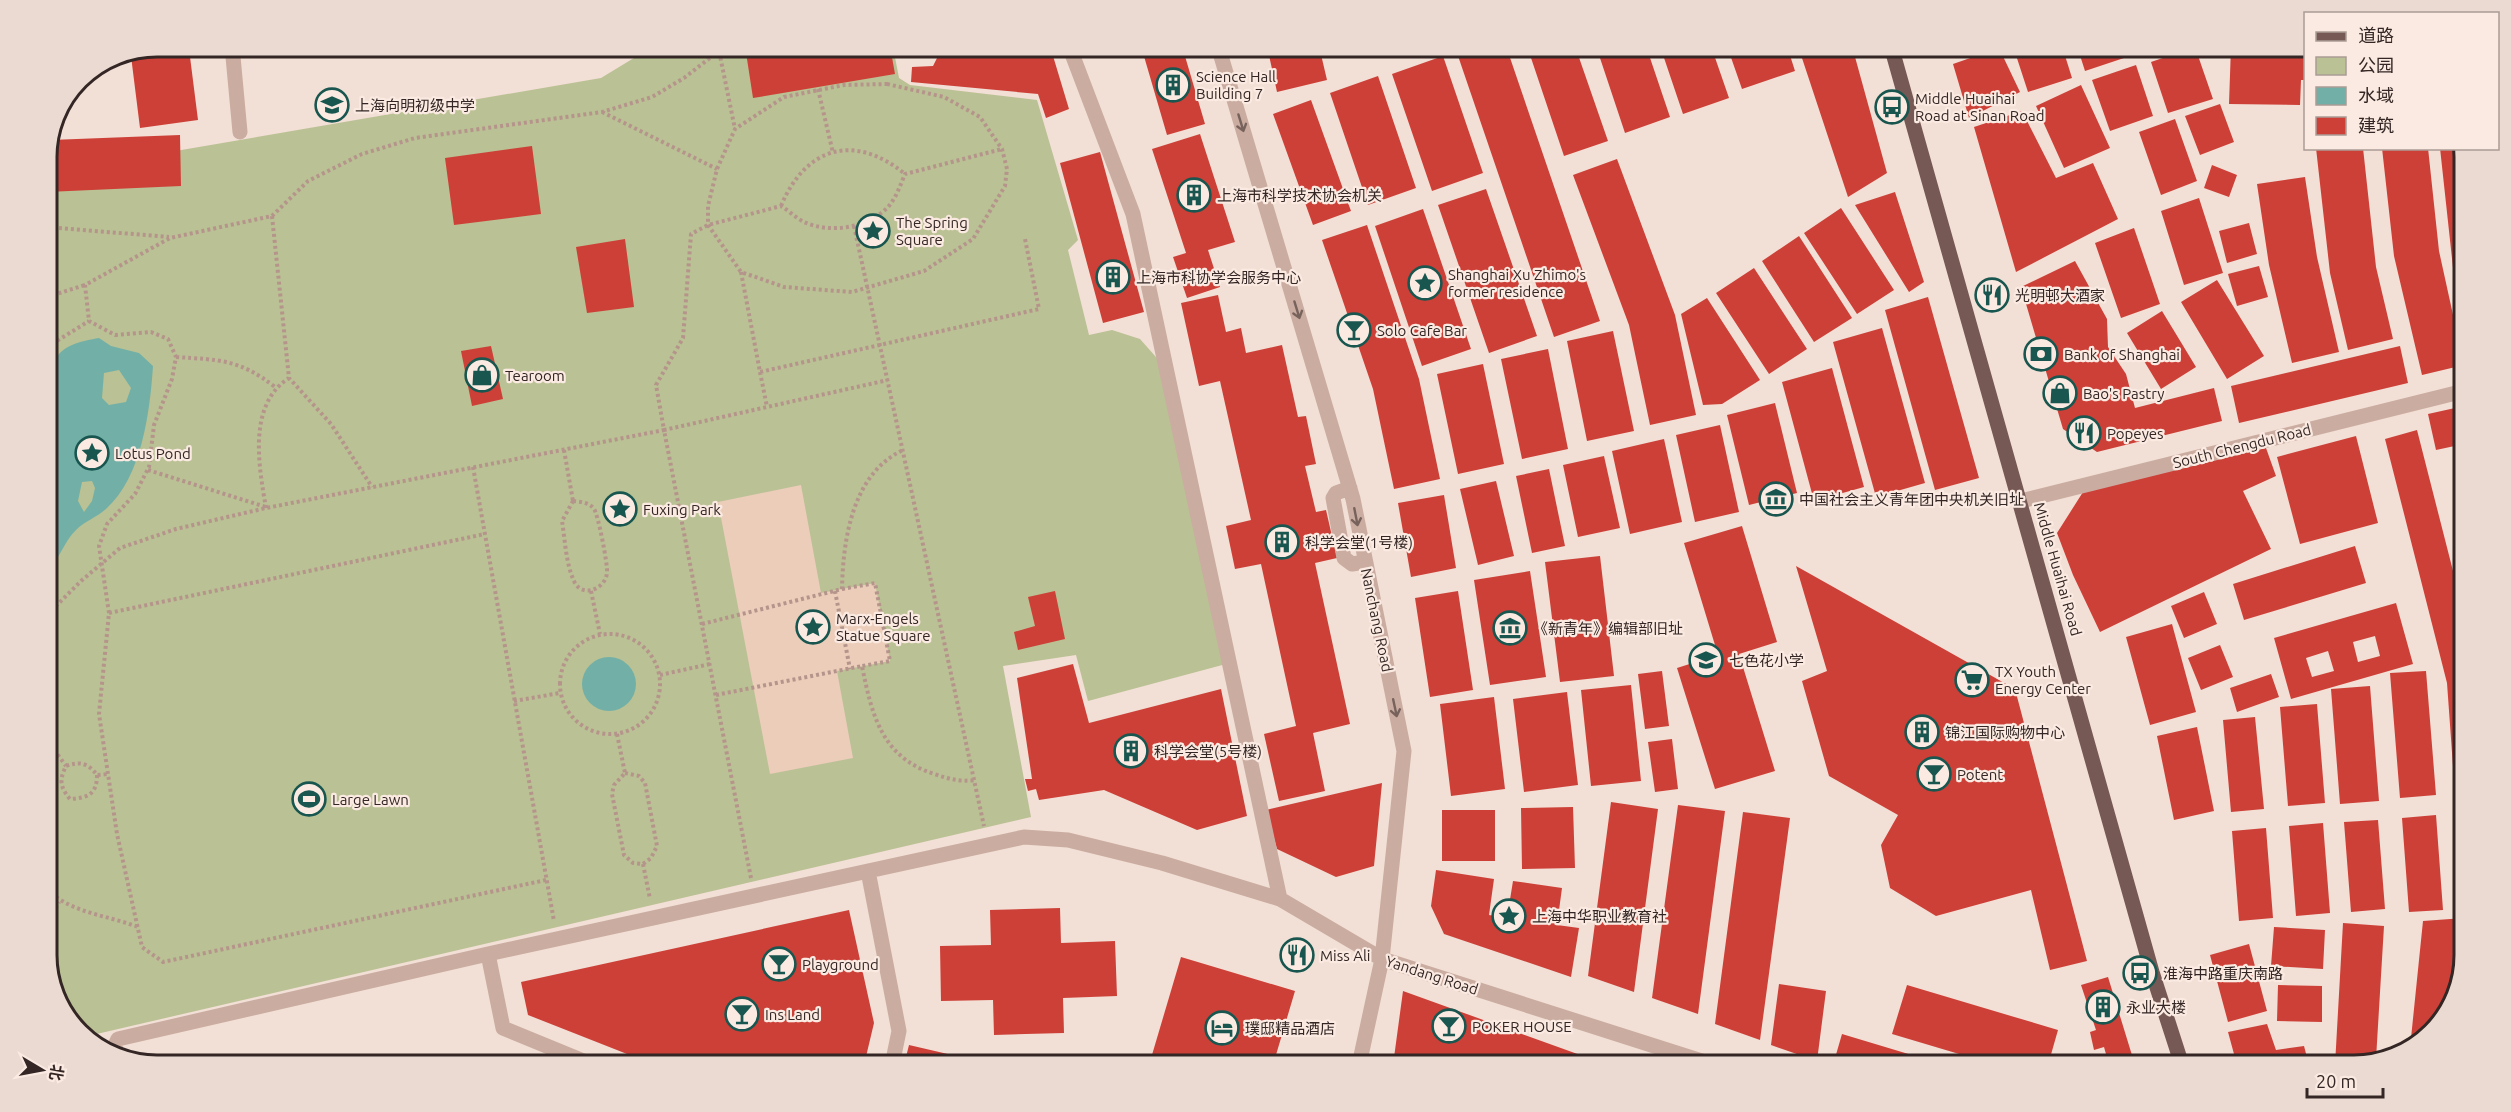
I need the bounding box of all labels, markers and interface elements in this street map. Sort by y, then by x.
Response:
legend [2304,12,2499,150]
text: 道路 [2358,25,2394,45]
text: 公园 [2358,55,2394,75]
building icon: Science Hall Building 7 [1155,67,1191,103]
place label: Science Hall Building 7 [1196,68,1276,102]
text: 水域 [2358,85,2394,105]
school or university icon: 上海向明初级中学 [314,87,350,123]
bus stop icon: Middle Huaihai Road at Sinan Road [1874,89,1910,125]
place label: Middle Huaihai Road at Sinan Road [1915,90,2044,124]
place label: 上海向明初级中学 [355,97,475,114]
one-way arrow [1236,113,1247,132]
text: 建筑 [2358,115,2394,135]
building icon: 上海市科学技术协会机关 [1176,177,1212,213]
place label: 上海市科学技术协会机关 [1217,187,1382,204]
place icon: The Spring Square [855,213,891,249]
place label: The Spring Square [896,214,968,248]
building icon: 上海市科协学会服务中心 [1095,259,1131,295]
place icon: Shanghai Xu Zhimo's former residence [1407,265,1443,301]
place label: Shanghai Xu Zhimo's former residence [1448,266,1586,300]
place label: 上海市科协学会服务中心 [1136,269,1301,286]
restaurant icon: 光明邨大酒家 [1974,277,2010,313]
place label: 光明邨大酒家 [2015,287,2105,304]
one-way arrow [1292,300,1303,319]
bar icon: Solo Cafe Bar [1336,312,1372,348]
place label: Solo Cafe Bar [1377,322,1467,339]
bank icon: Bank of Shanghai [2023,336,2059,372]
place label: Bank of Shanghai [2064,346,2180,363]
shop icon: Tearoom [464,357,500,393]
place label: Tearoom [505,367,565,384]
shop icon: Bao's Pastry [2042,375,2078,411]
place label: Bao's Pastry [2083,385,2164,402]
restaurant icon: Popeyes [2066,415,2102,451]
street label: South Chengdu Road [2171,421,2313,471]
place label: Popeyes [2107,425,2164,442]
place icon: Lotus Pond [74,435,110,471]
place label: Lotus Pond [115,445,191,462]
museum icon: 中国社会主义青年团中央机关旧址 [1758,481,1794,517]
place icon: Fuxing Park [602,491,638,527]
place label: 中国社会主义青年团中央机关旧址 [1799,491,2024,508]
street label: Middle Huaihai Road [2031,500,2085,638]
place label: Fuxing Park [643,501,721,518]
one-way arrow [1351,507,1362,526]
building icon: 科学会堂(1号楼) [1264,524,1300,560]
place label: 科学会堂(1号楼) [1305,534,1413,551]
street label: Nanchang Road [1358,567,1396,673]
place icon: Marx-Engels Statue Square [795,609,831,645]
place label: Marx-Engels Statue Square [836,610,930,644]
museum icon: 《新青年》编辑部旧址 [1492,610,1528,646]
place label: 《新青年》编辑部旧址 [1533,620,1683,637]
school or university icon: 七色花小学 [1688,642,1724,678]
place label: 七色花小学 [1729,652,1804,669]
supermarket icon: TX Youth Energy Center [1954,662,1990,698]
place label: TX Youth Energy Center [1995,663,2091,697]
one-way arrow [1390,698,1401,717]
building icon: 锦江国际购物中心 [1904,714,1940,750]
place label: 锦江国际购物中心 [1945,724,2065,741]
building icon: 科学会堂(5号楼) [1113,733,1149,769]
place label: 科学会堂(5号楼) [1154,743,1262,760]
bar icon: Potent [1916,756,1952,792]
place label: Potent [1957,766,2003,783]
sports icon: Large Lawn [291,781,327,817]
place label: Large Lawn [332,791,409,808]
place icon: 上海中华职业教育社 [1491,898,1527,934]
place label: 上海中华职业教育社 [1532,908,1667,925]
restaurant icon: Miss Ali [1279,937,1315,973]
bar icon: Playground [761,946,797,982]
place label: Miss Ali [1320,947,1370,964]
street label: Yandang Road [1384,952,1480,998]
bus stop icon: 淮海中路重庆南路 [2122,955,2158,991]
place label: Playground [802,956,879,973]
place label: 淮海中路重庆南路 [2163,965,2283,982]
building icon: 永业大楼 [2085,989,2121,1025]
bar icon: Ins Land [724,996,760,1032]
place label: 永业大楼 [2126,999,2186,1016]
place label: Ins Land [765,1006,820,1023]
bar icon: POKER HOUSE [1431,1008,1467,1044]
hotel icon: 璞邸精品酒店 [1204,1010,1240,1046]
place label: POKER HOUSE [1472,1018,1572,1035]
place label: 璞邸精品酒店 [1245,1020,1335,1037]
north arrow [12,1040,72,1100]
scale bar [2307,1061,2384,1099]
text: 北 [47,1063,67,1082]
text: 20 m [2316,1071,2356,1091]

